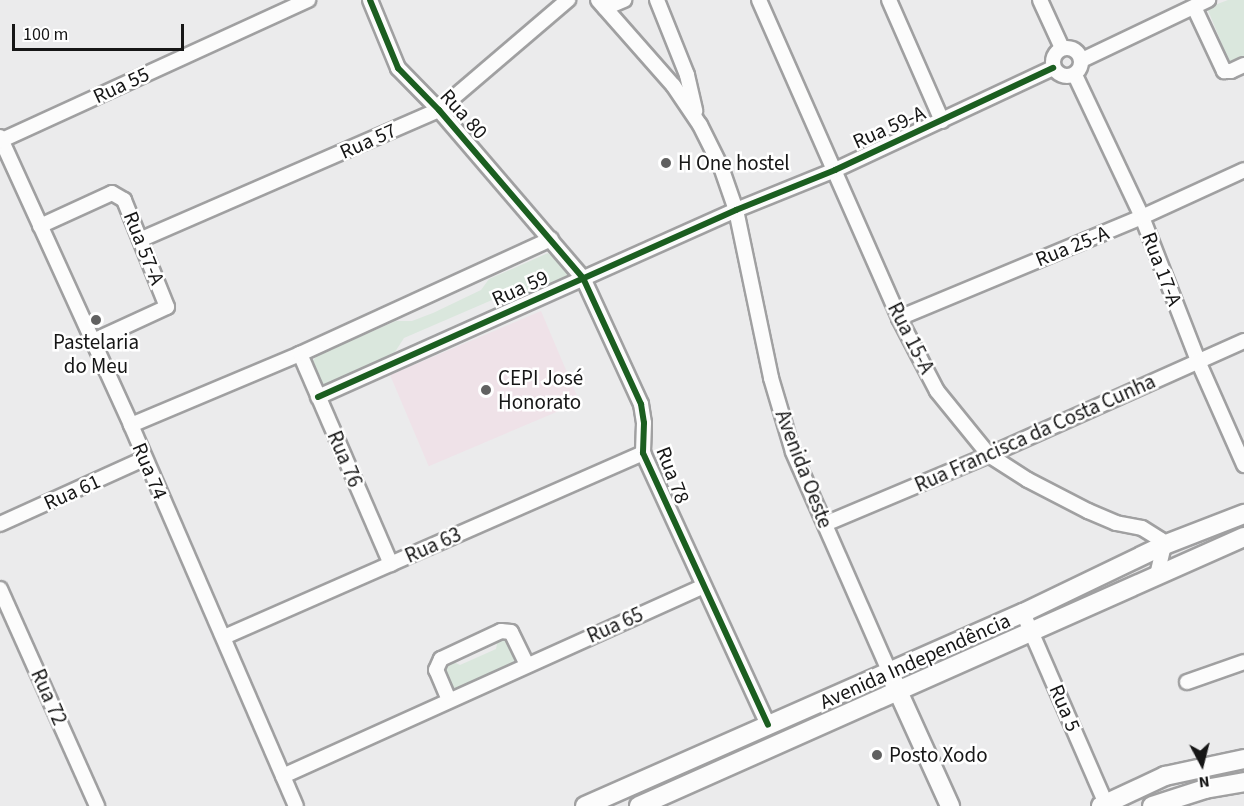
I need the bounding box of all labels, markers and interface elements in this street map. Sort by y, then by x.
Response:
scale bar [15,12,188,50]
text: 100 m [23,22,68,47]
street label: Rua 55 [89,61,153,109]
street label: Rua 80 [435,84,493,144]
street label: Rua 59-A [849,100,929,154]
street label: Rua 57 [336,117,400,165]
place label: H One hostel [678,150,790,176]
marker: H One hostel [659,156,673,170]
street label: Rua 57-A [118,208,170,288]
street label: Rua 25-A [1032,220,1112,272]
street label: Rua 17-A [1136,229,1188,309]
street label: Rua 59 [488,264,552,312]
street label: Rua 15-A [882,298,940,378]
marker: Pastelaria do Meu [89,313,103,327]
place label: Pastelaria do Meu [53,329,139,379]
place label: CEPI José Honorato [498,365,583,415]
street label: Rua Francisca da Costa Cunha [911,368,1159,498]
marker: CEPI José Honorato [479,383,493,397]
street label: Avenida Oeste [770,406,838,532]
street label: Rua 76 [322,427,368,491]
street label: Rua 74 [127,439,173,503]
street label: Rua 78 [651,443,695,507]
street label: Rua 61 [40,468,104,516]
street label: Rua 63 [401,521,465,569]
street label: Rua 65 [583,601,647,649]
street label: Avenida Independência [816,608,1014,714]
street label: Rua 72 [25,665,73,729]
street label: Rua 5 [1044,681,1086,735]
north arrow [1172,734,1232,794]
place label: Posto Xodo [889,742,988,768]
marker: Posto Xodo [870,748,884,762]
text: N [1198,770,1211,793]

